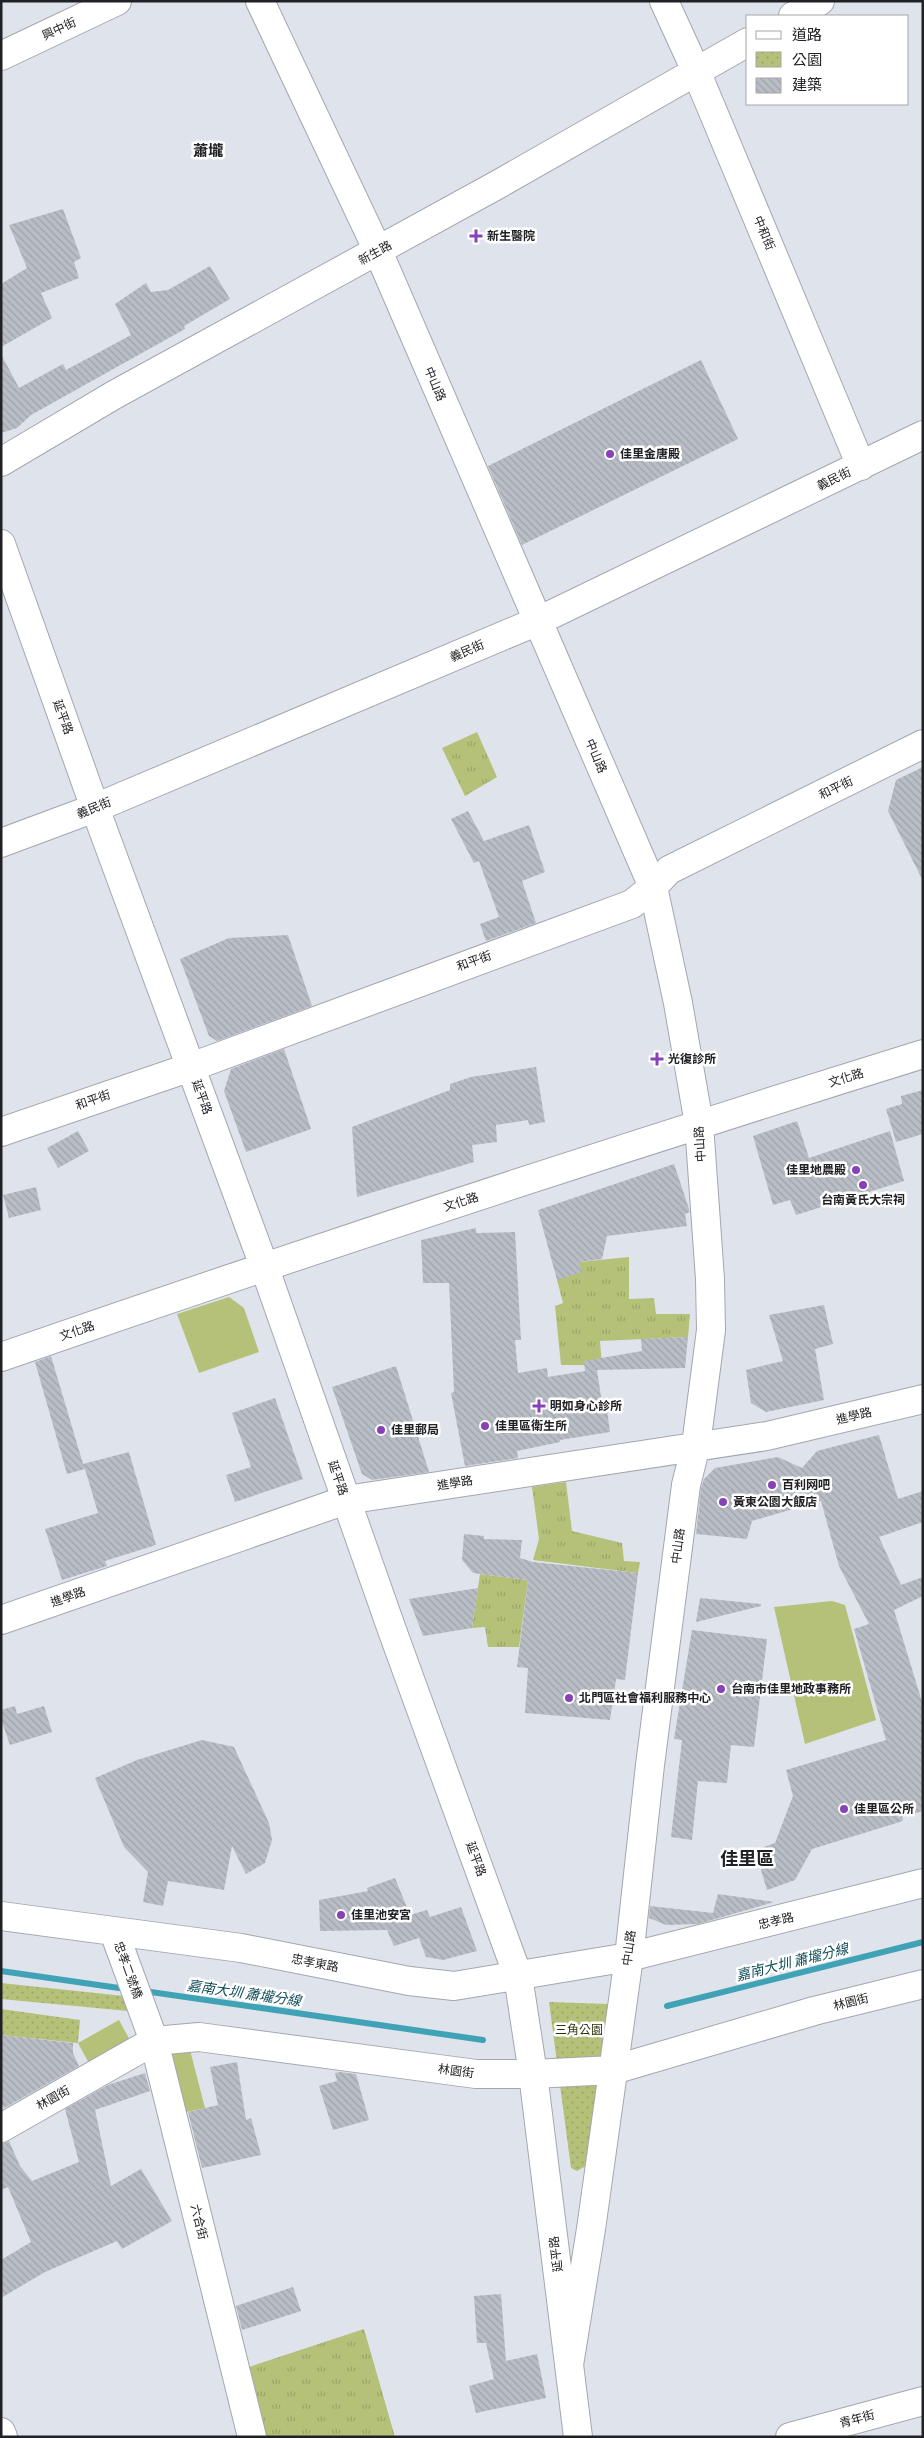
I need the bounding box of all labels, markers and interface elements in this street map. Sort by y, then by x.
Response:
street label: 興中街 [39,14,78,43]
legend [746,15,909,105]
text: 道路 [792,25,822,44]
text: 公園 [792,50,822,69]
text: 建築 [792,75,822,94]
district label: 蕭壠 [193,141,223,160]
street label: 中和街 [751,213,778,252]
place label: 新生醫院 [487,228,535,243]
marker: 新生醫院 [469,229,483,243]
street label: 新生路 [355,237,394,268]
street label: 中山路 [422,364,449,403]
place label: 佳里金唐殿 [620,446,680,461]
marker: 佳里金唐殿 [604,448,616,460]
street label: 義民街 [814,464,853,493]
street label: 義民街 [447,637,486,664]
street label: 延平路 [50,697,77,736]
street label: 中山路 [583,736,610,775]
street label: 和平街 [816,773,855,802]
street label: 義民街 [74,794,113,821]
street label: 和平街 [454,947,493,974]
place label: 光復診所 [668,1051,716,1066]
marker: 光復診所 [650,1052,664,1066]
street label: 文化路 [826,1065,865,1090]
street label: 延平路 [189,1077,216,1116]
street label: 和平街 [73,1087,112,1112]
street label: 中山路 [691,1126,708,1163]
place label: 佳里地農殿 [786,1162,846,1177]
marker: 佳里地農殿 [850,1164,862,1176]
marker: 台南黃氏大宗祠 [857,1179,869,1191]
street label: 文化路 [441,1189,480,1214]
place label: 台南黃氏大宗祠 [821,1192,905,1207]
street label: 文化路 [57,1318,96,1343]
place label: 明如身心診所 [550,1398,622,1413]
marker: 明如身心診所 [532,1399,546,1413]
street label: 進學路 [835,1404,873,1427]
place label: 佳里區衛生所 [495,1418,567,1433]
marker: 佳里區衛生所 [479,1420,491,1432]
place label: 佳里郵局 [391,1422,439,1437]
marker: 佳里郵局 [375,1424,387,1436]
street label: 延平路 [326,1458,351,1497]
street label: 進學路 [436,1472,474,1493]
place label: 百利网吧 [782,1477,830,1492]
marker: 百利网吧 [766,1479,778,1491]
place label: 黃東公園大飯店 [733,1494,817,1509]
marker: 黃東公園大飯店 [717,1496,729,1508]
street label: 中山路 [668,1527,687,1565]
street label: 進學路 [48,1584,87,1609]
place label: 台南市佳里地政事務所 [731,1681,851,1696]
marker: 台南市佳里地政事務所 [715,1683,727,1695]
place label: 北門區社會福利服務中心 [579,1690,711,1705]
marker: 北門區社會福利服務中心 [563,1692,575,1704]
place label: 佳里區公所 [854,1801,914,1816]
marker: 佳里區公所 [838,1803,850,1815]
street label: 延平路 [463,1839,490,1878]
district label: 佳里區 [720,1847,774,1870]
place label: 佳里池安宮 [351,1907,411,1922]
marker: 佳里池安宮 [335,1909,347,1921]
street label: 忠孝路 [757,1909,795,1932]
street label: 中山路 [619,1929,638,1967]
street label: 忠孝二號橋 [111,1939,146,2001]
water label: 嘉南大圳 蕭壠分線 [734,1939,852,1985]
street label: 忠孝東路 [290,1951,340,1974]
water label: 嘉南大圳 蕭壠分線 [186,1976,304,2010]
street label: 林園街 [832,1990,870,2013]
park label: 三角公園 [555,2022,603,2037]
street label: 林園街 [437,2061,475,2080]
street label: 林園街 [33,2082,72,2113]
street label: 六合街 [188,2203,211,2241]
street label: 延平路 [546,2235,565,2273]
street label: 青年街 [838,2407,876,2430]

